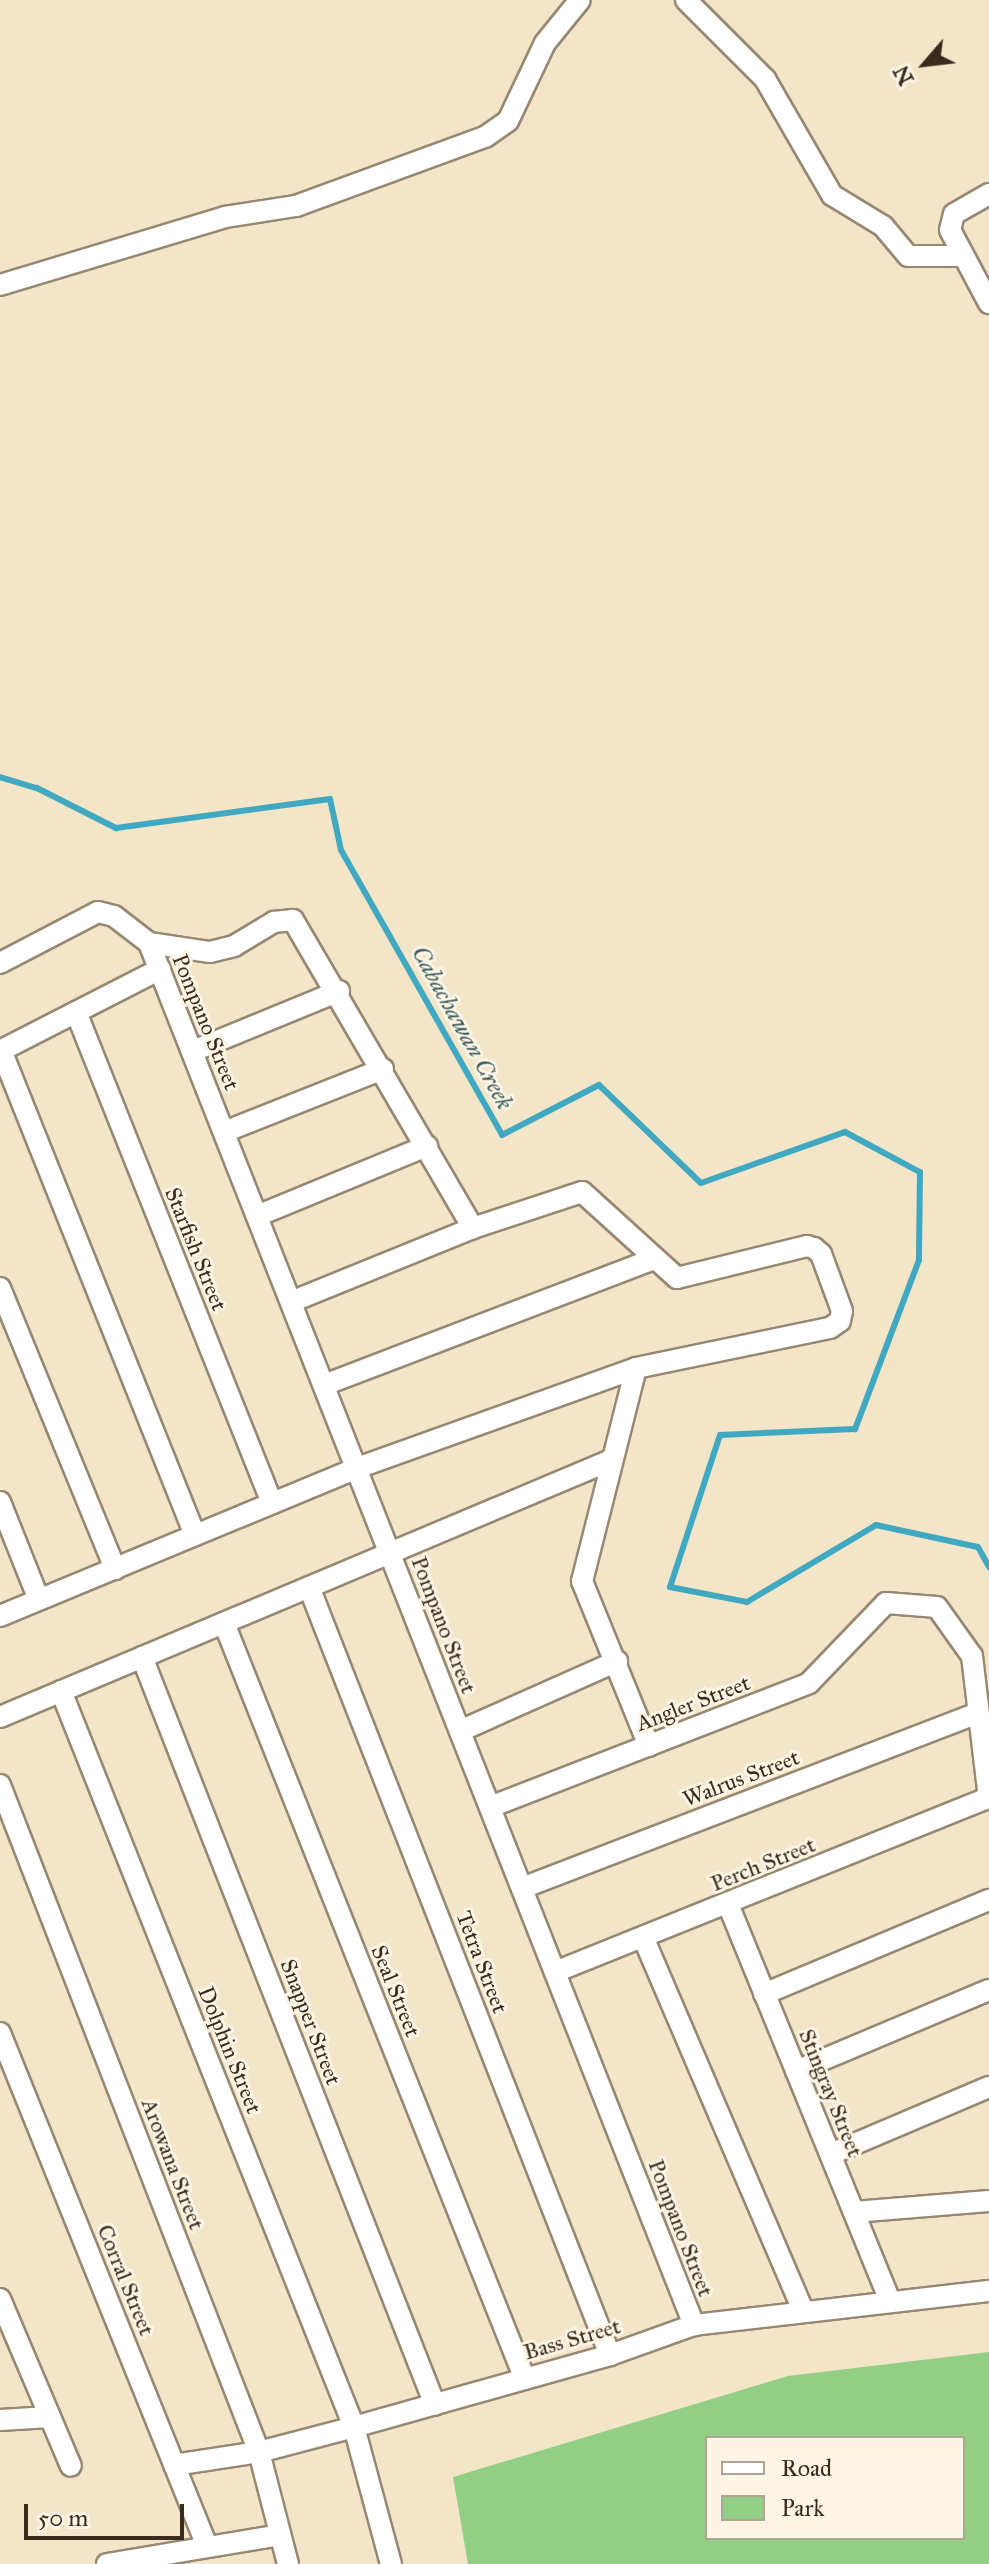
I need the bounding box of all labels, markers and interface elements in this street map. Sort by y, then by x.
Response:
north arrow [885,24,965,104]
text: N [887,61,920,90]
water label: Cabachawan Creek [405,941,519,1115]
street label: Pompano Street [167,950,245,1094]
street label: Starfish Street [159,1184,233,1314]
street label: Pompano Street [406,1553,482,1697]
street label: Angler Street [632,1669,754,1737]
street label: Walrus Street [679,1744,803,1812]
street label: Perch Street [707,1831,819,1897]
street label: Tetra Street [450,1907,514,2017]
street label: Seal Street [366,1941,426,2041]
street label: Snapper Street [275,1955,347,2089]
street label: Dolphin Street [192,1983,268,2117]
street label: Stingray Street [793,2025,869,2161]
street label: Arowana Street [136,2095,210,2233]
street label: Pompano Street [643,2156,719,2300]
street label: Corral Street [92,2221,160,2339]
street label: Bass Street [521,2313,623,2365]
legend [705,2436,965,2540]
text: Road [781,2453,832,2483]
scale bar [28,2488,188,2538]
text: Park [781,2493,824,2523]
text: 50 m [38,2503,88,2533]

